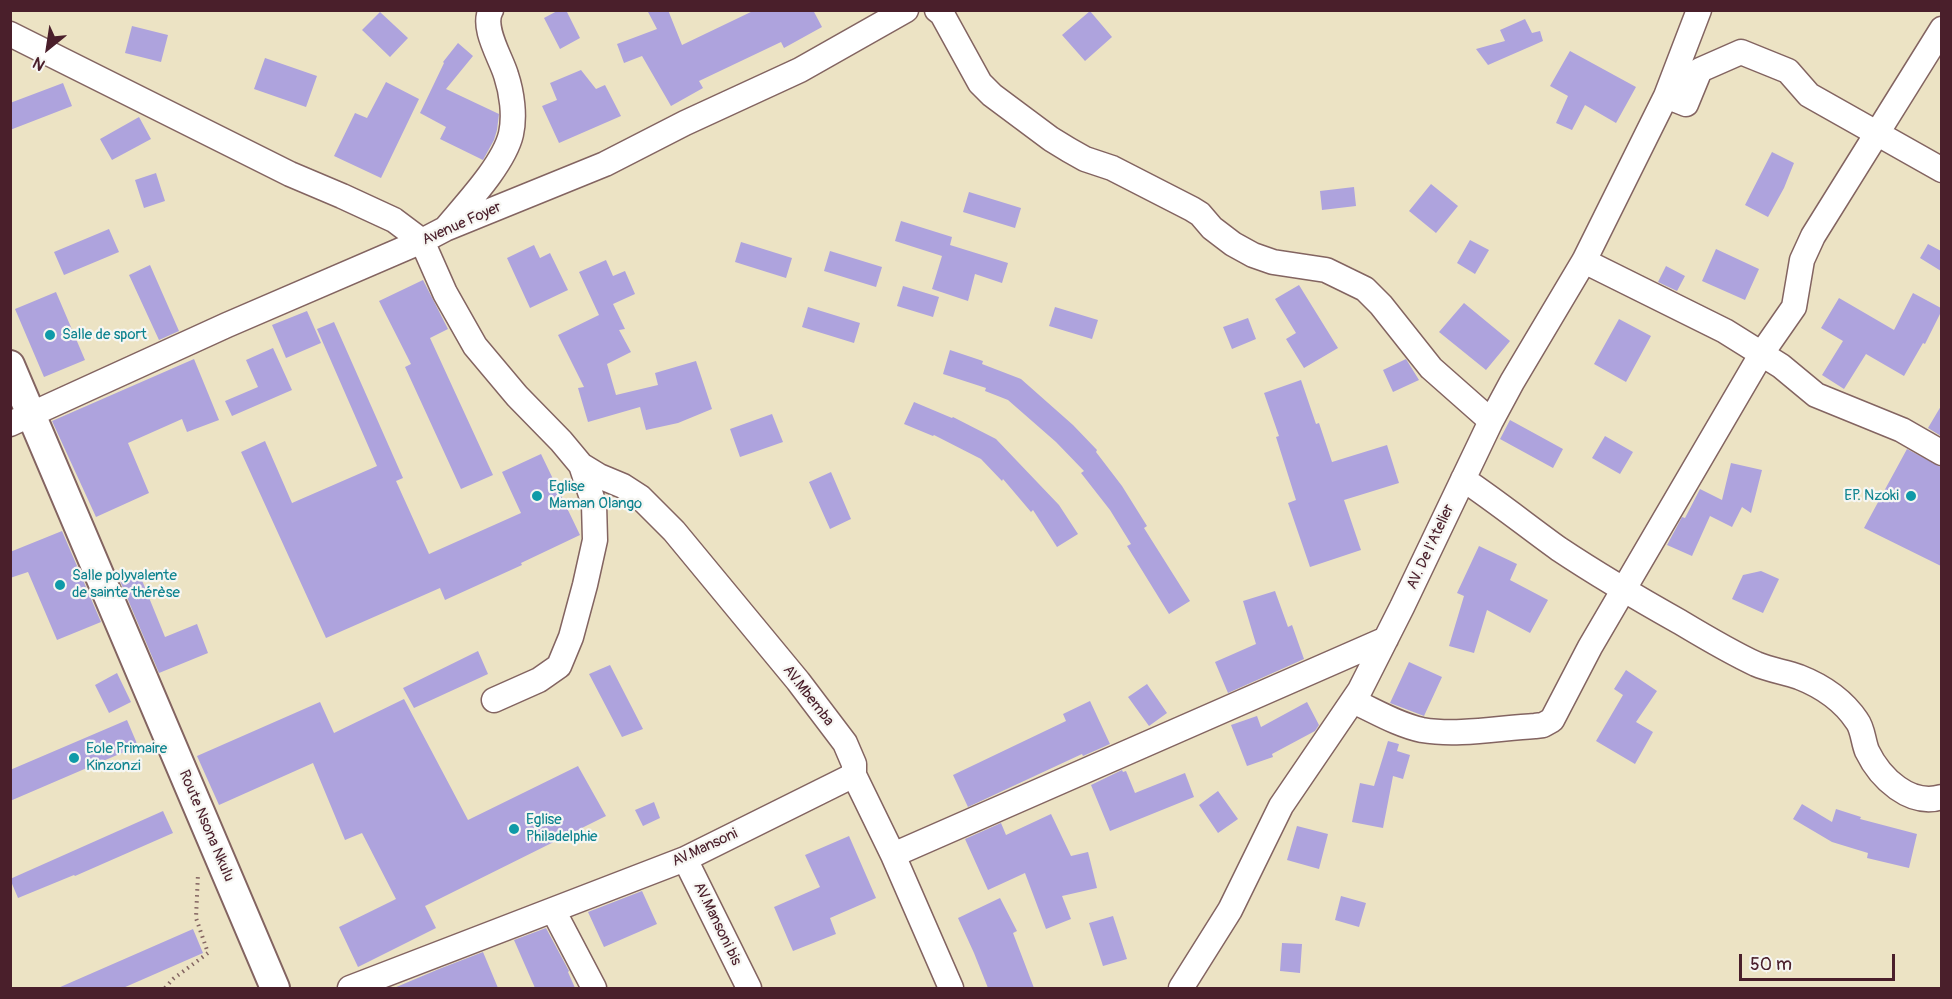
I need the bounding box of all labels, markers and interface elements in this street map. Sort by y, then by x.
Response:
north arrow [18,18,78,78]
text: N [29,52,49,75]
street label: Avenue Foyer [420,199,504,249]
place label: Salle de sport [62,326,147,344]
marker: Salle de sport [43,328,57,342]
place label: Eglise Maman Olango [549,478,642,513]
place label: EP. Nzoki [1844,487,1899,505]
marker: Eglise Maman Olango [530,489,544,503]
marker: EP. Nzoki [1904,489,1918,503]
street label: AV. De l'Atelier [1403,502,1459,592]
place label: Salle polyvalente de sainte thérèse [72,567,180,602]
marker: Salle polyvalente de sainte thérèse [53,578,67,592]
street label: AV.Mbemba [779,662,837,730]
place label: Eole Primaire Kinzonzi [86,740,167,775]
marker: Eole Primaire Kinzonzi [67,751,81,765]
street label: Route Nsona Nkulu [174,767,238,885]
place label: Eglise Philadelphie [526,811,597,846]
marker: Eglise Philadelphie [507,822,521,836]
street label: AV.Mansoni [669,825,741,871]
street label: AV.Mansoni bis [689,879,745,969]
scale bar [1742,942,1898,980]
text: 50 m [1750,953,1792,976]

